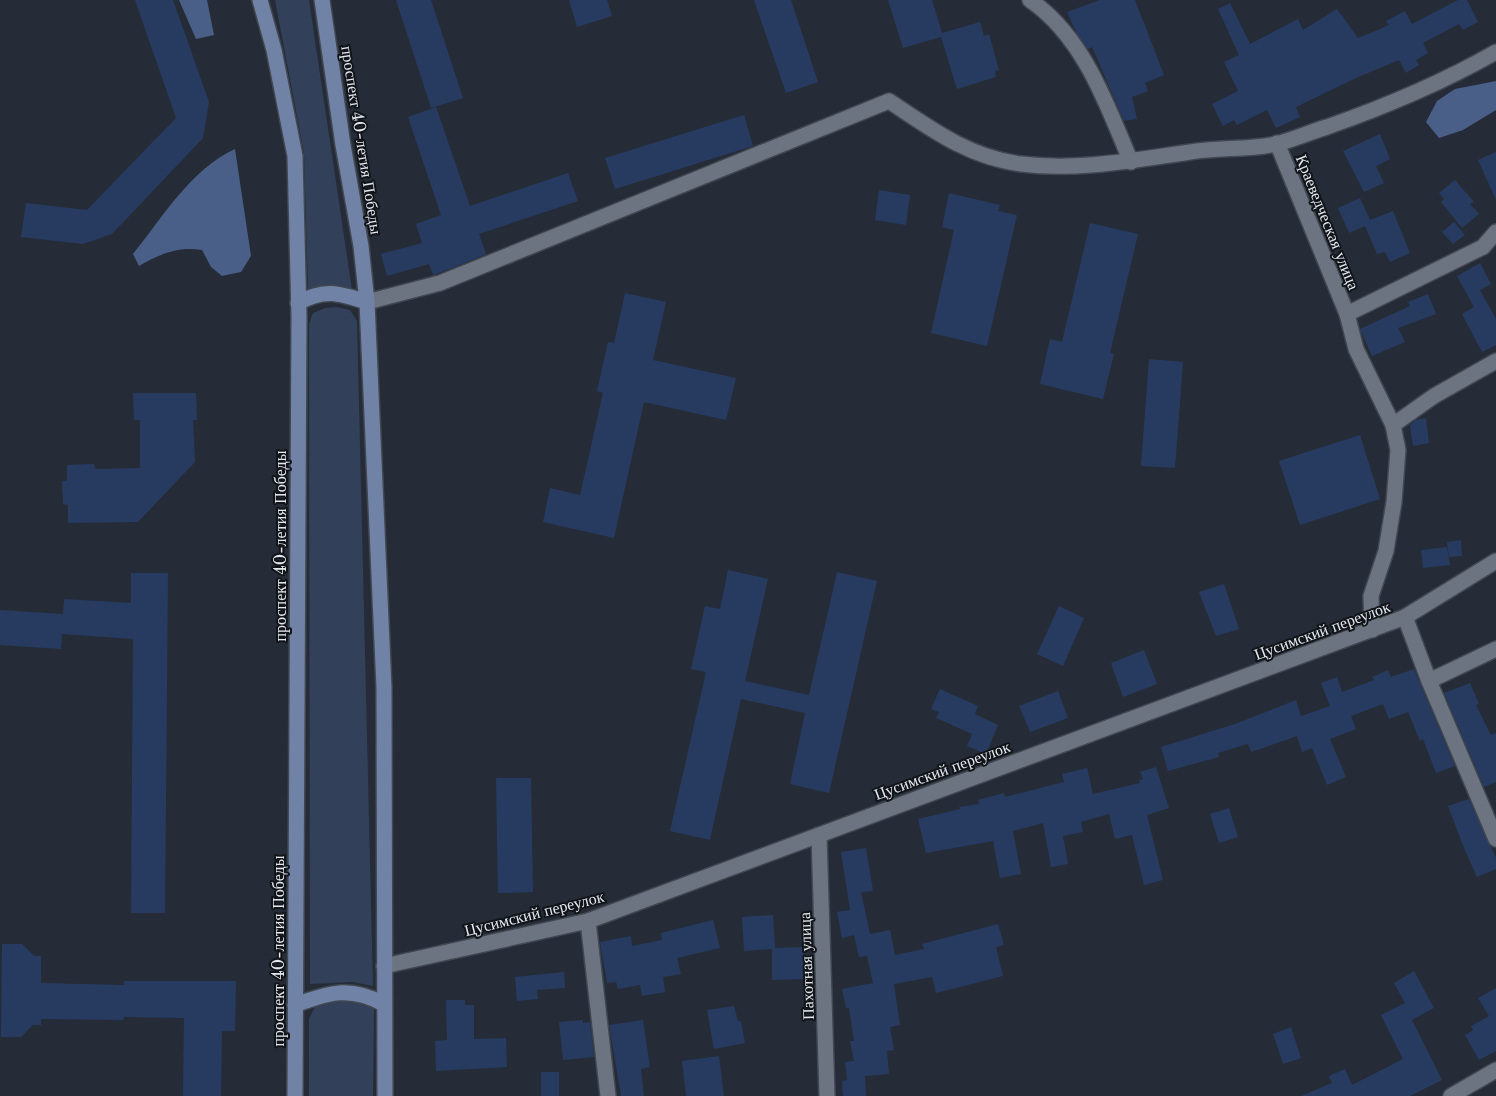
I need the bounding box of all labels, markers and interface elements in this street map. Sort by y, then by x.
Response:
street label: проспект 40-летия Победы [337,44,387,236]
street label: Краеведческая улица [1292,151,1364,293]
street label: проспект 40-летия Победы [270,450,290,641]
street label: Цусимский переулок [1251,596,1393,664]
street label: Цусимский переулок [871,736,1013,804]
street label: проспект 40-летия Победы [268,855,288,1046]
street label: Цусимский переулок [462,886,606,940]
street label: Пахотная улица [794,912,818,1020]

